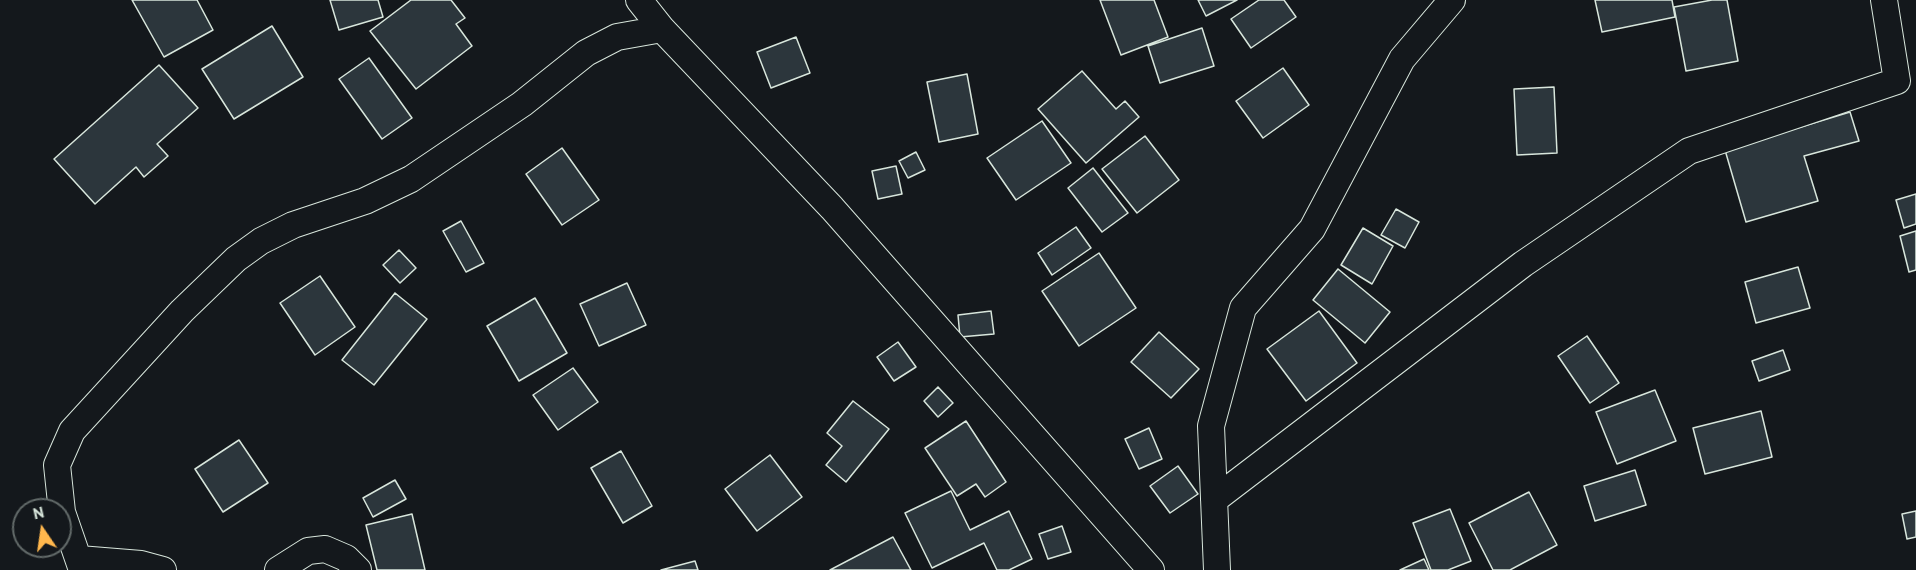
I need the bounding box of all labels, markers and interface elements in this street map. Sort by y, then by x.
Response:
north arrow [12,498,72,558]
text: N [31,501,46,523]

